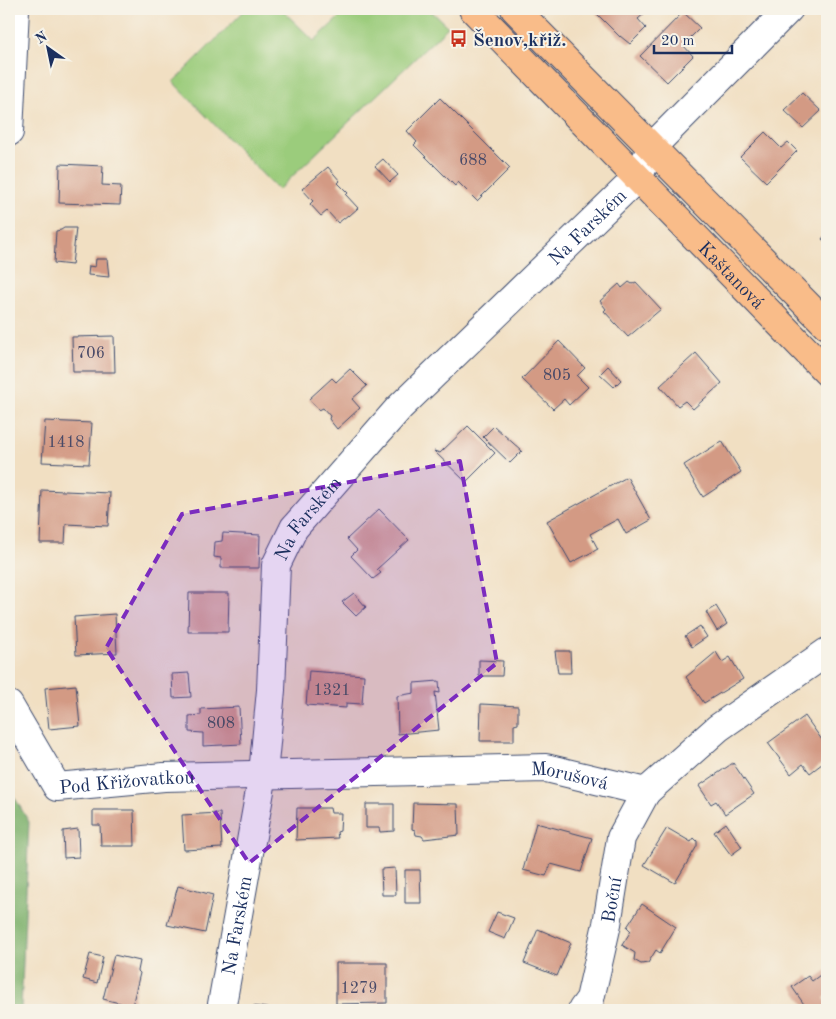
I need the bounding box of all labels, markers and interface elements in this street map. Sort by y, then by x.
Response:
north arrow [22,22,72,72]
scale bar [654,22,731,54]
place label: Šenov,křiž. [473,28,567,51]
text: N [33,29,50,47]
bus stop icon: Šenov,křiž. [449,29,469,49]
text: 20 m [661,34,695,49]
house number: 688 [459,153,487,169]
street label: Na Farském [546,187,631,270]
street label: Kaštanová [693,239,767,314]
house number: 706 [77,346,105,362]
house number: 805 [543,368,571,384]
house number: 1418 [47,435,85,451]
street label: Na Farském [273,474,346,564]
house number: 1321 [313,683,351,699]
house number: 808 [207,716,235,732]
street label: Morušová [531,761,610,795]
street label: Pod Křižovatkou [58,769,195,799]
street label: Na Farském [220,875,257,977]
street label: Boční [600,875,627,925]
house number: 1279 [340,981,378,997]

